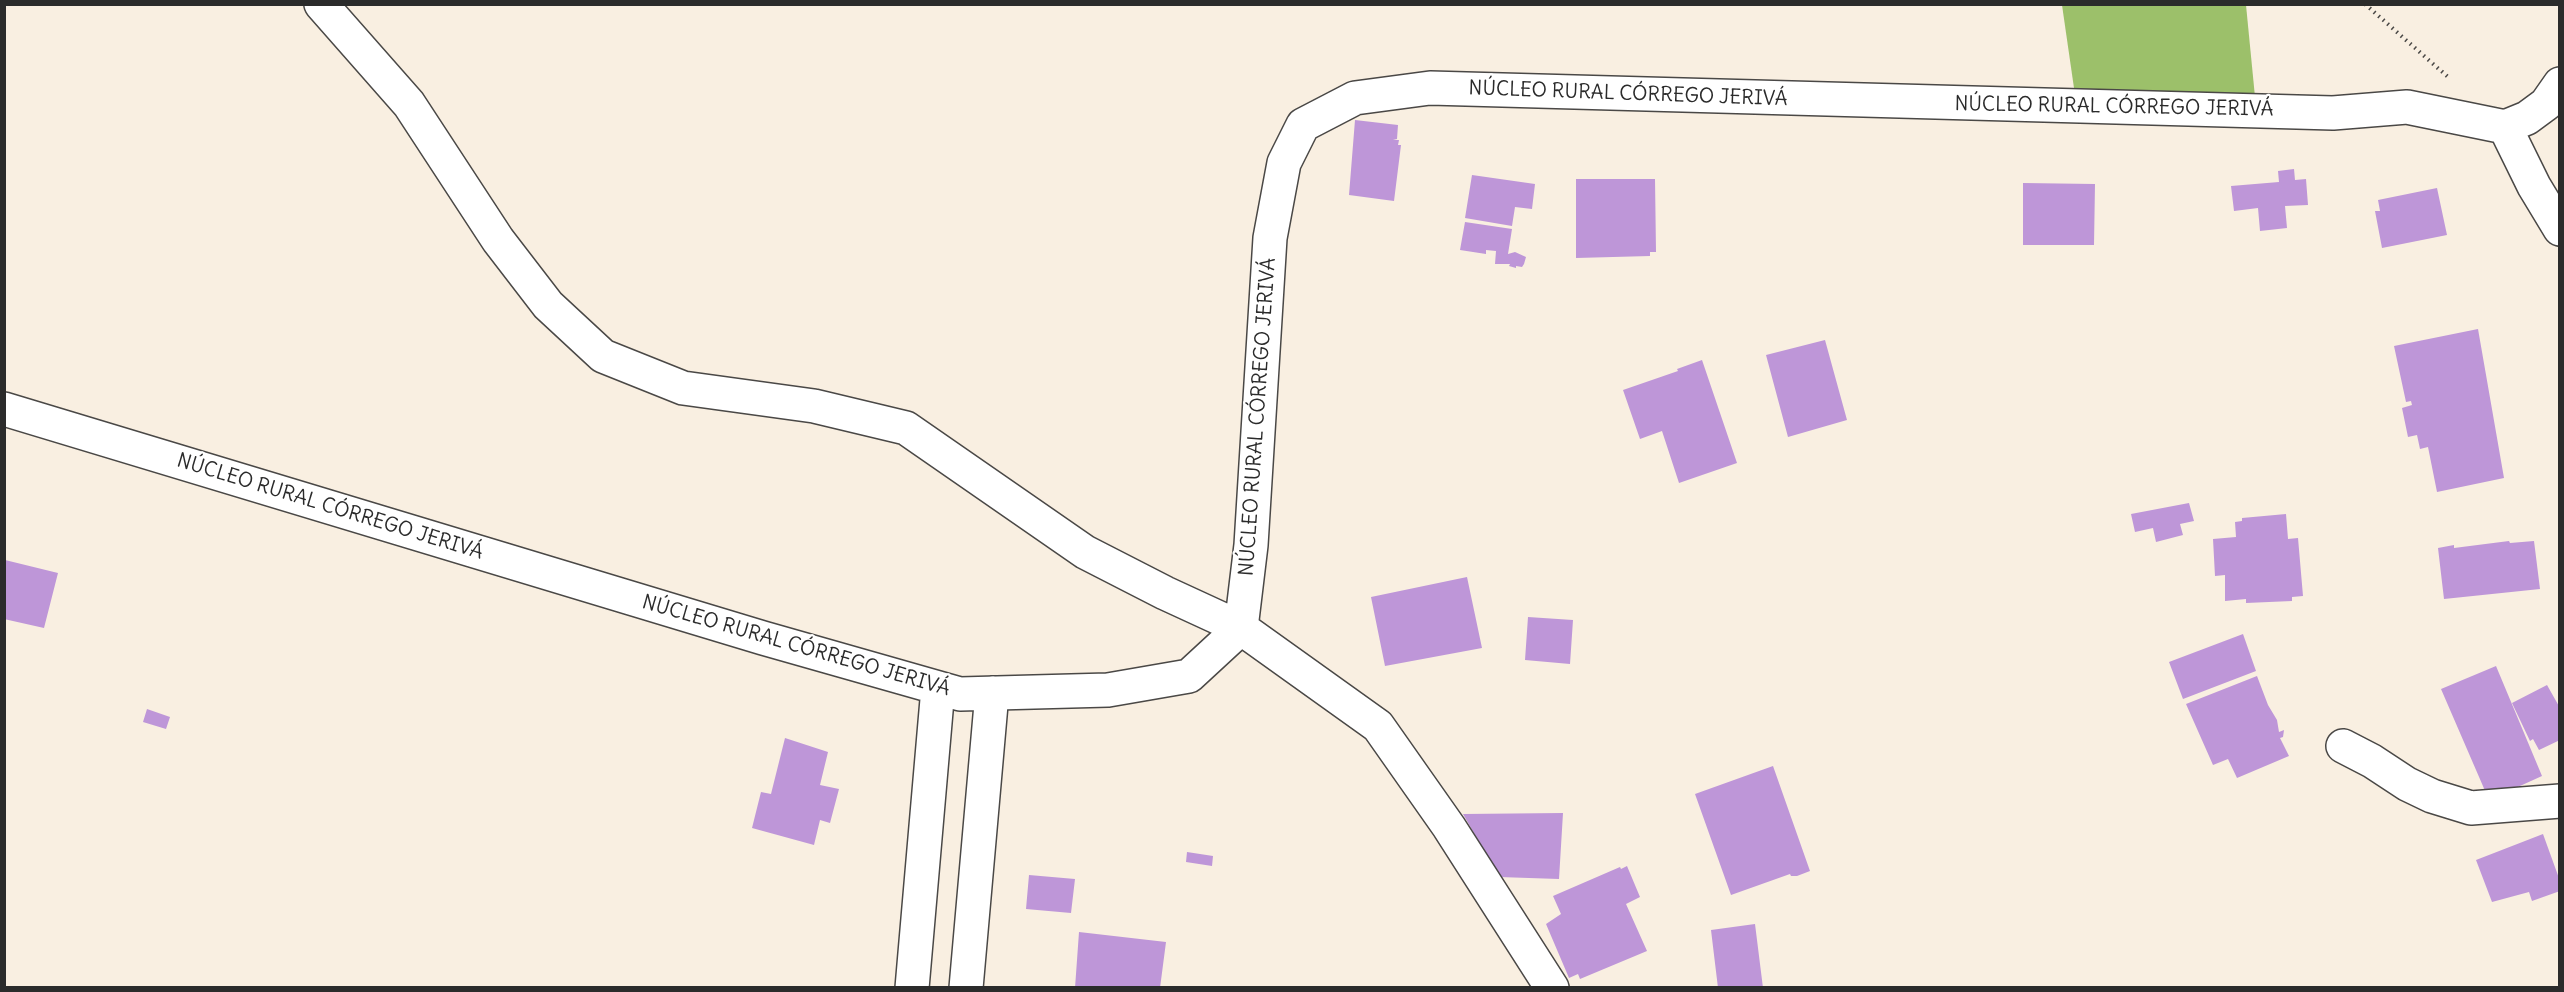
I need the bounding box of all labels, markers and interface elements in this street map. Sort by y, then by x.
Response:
street label: NÚCLEO RURAL CÓRREGO JERIVÁ [1468,76,1788,112]
street label: NÚCLEO RURAL CÓRREGO JERIVÁ [1954,92,2274,122]
street label: NÚCLEO RURAL CÓRREGO JERIVÁ [1235,257,1281,577]
street label: NÚCLEO RURAL CÓRREGO JERIVÁ [174,449,486,565]
street label: NÚCLEO RURAL CÓRREGO JERIVÁ [639,590,953,702]

